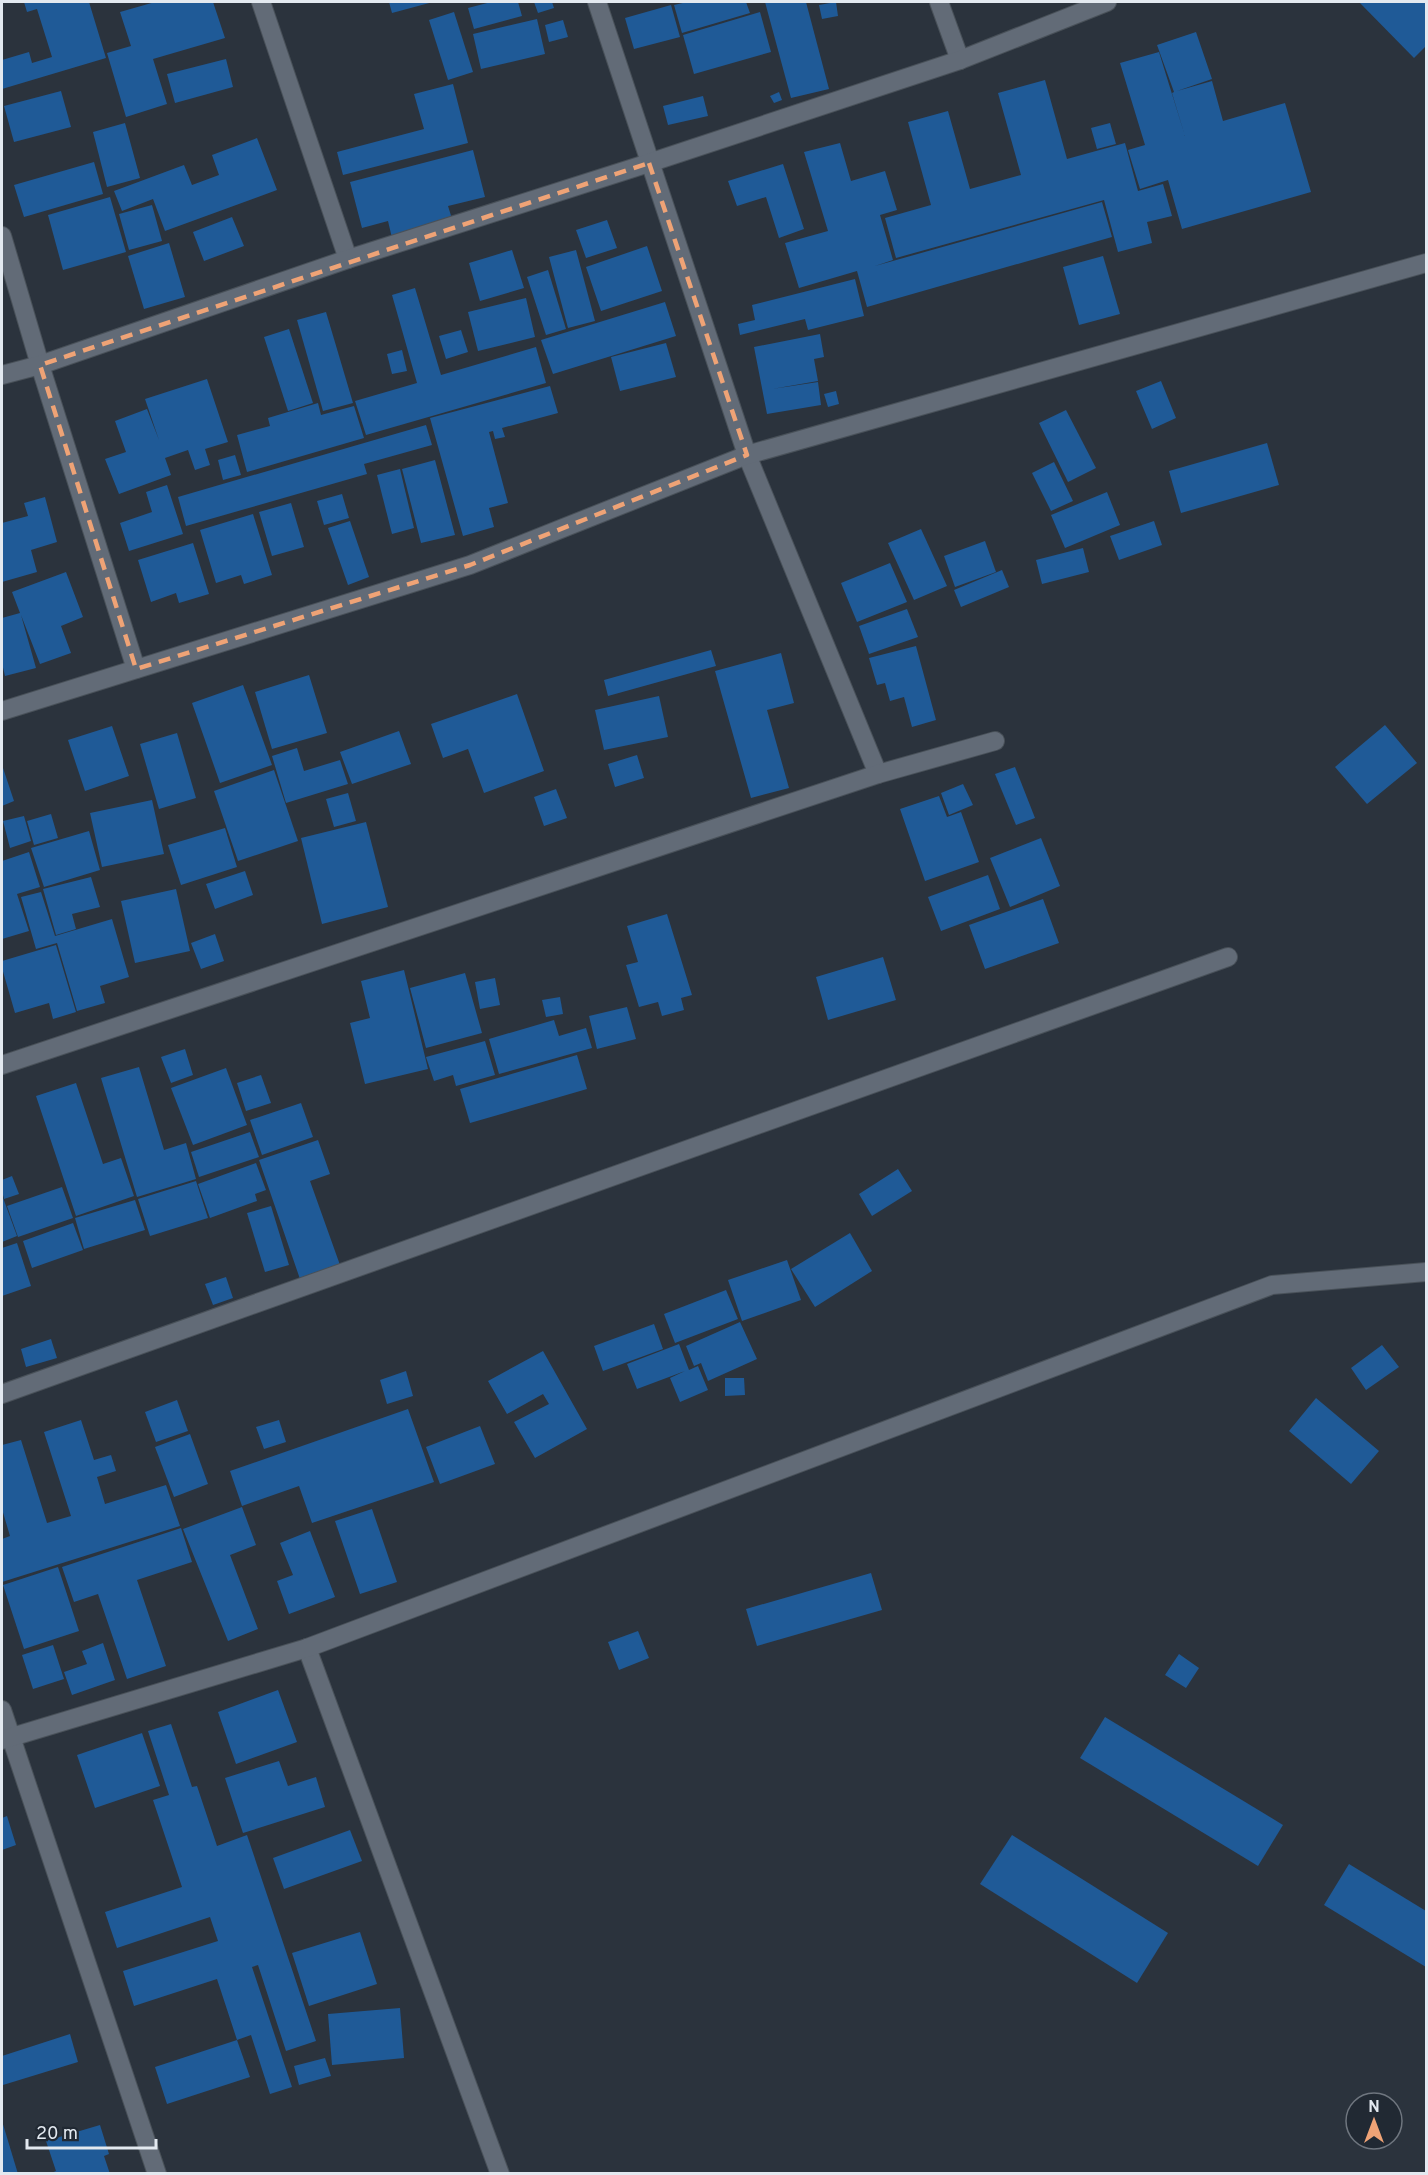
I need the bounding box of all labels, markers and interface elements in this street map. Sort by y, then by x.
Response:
north arrow [1344,2091,1404,2151]
text: N [1368,2098,1380,2118]
scale bar [27,2112,156,2150]
text: 20 m [36,2123,78,2146]

